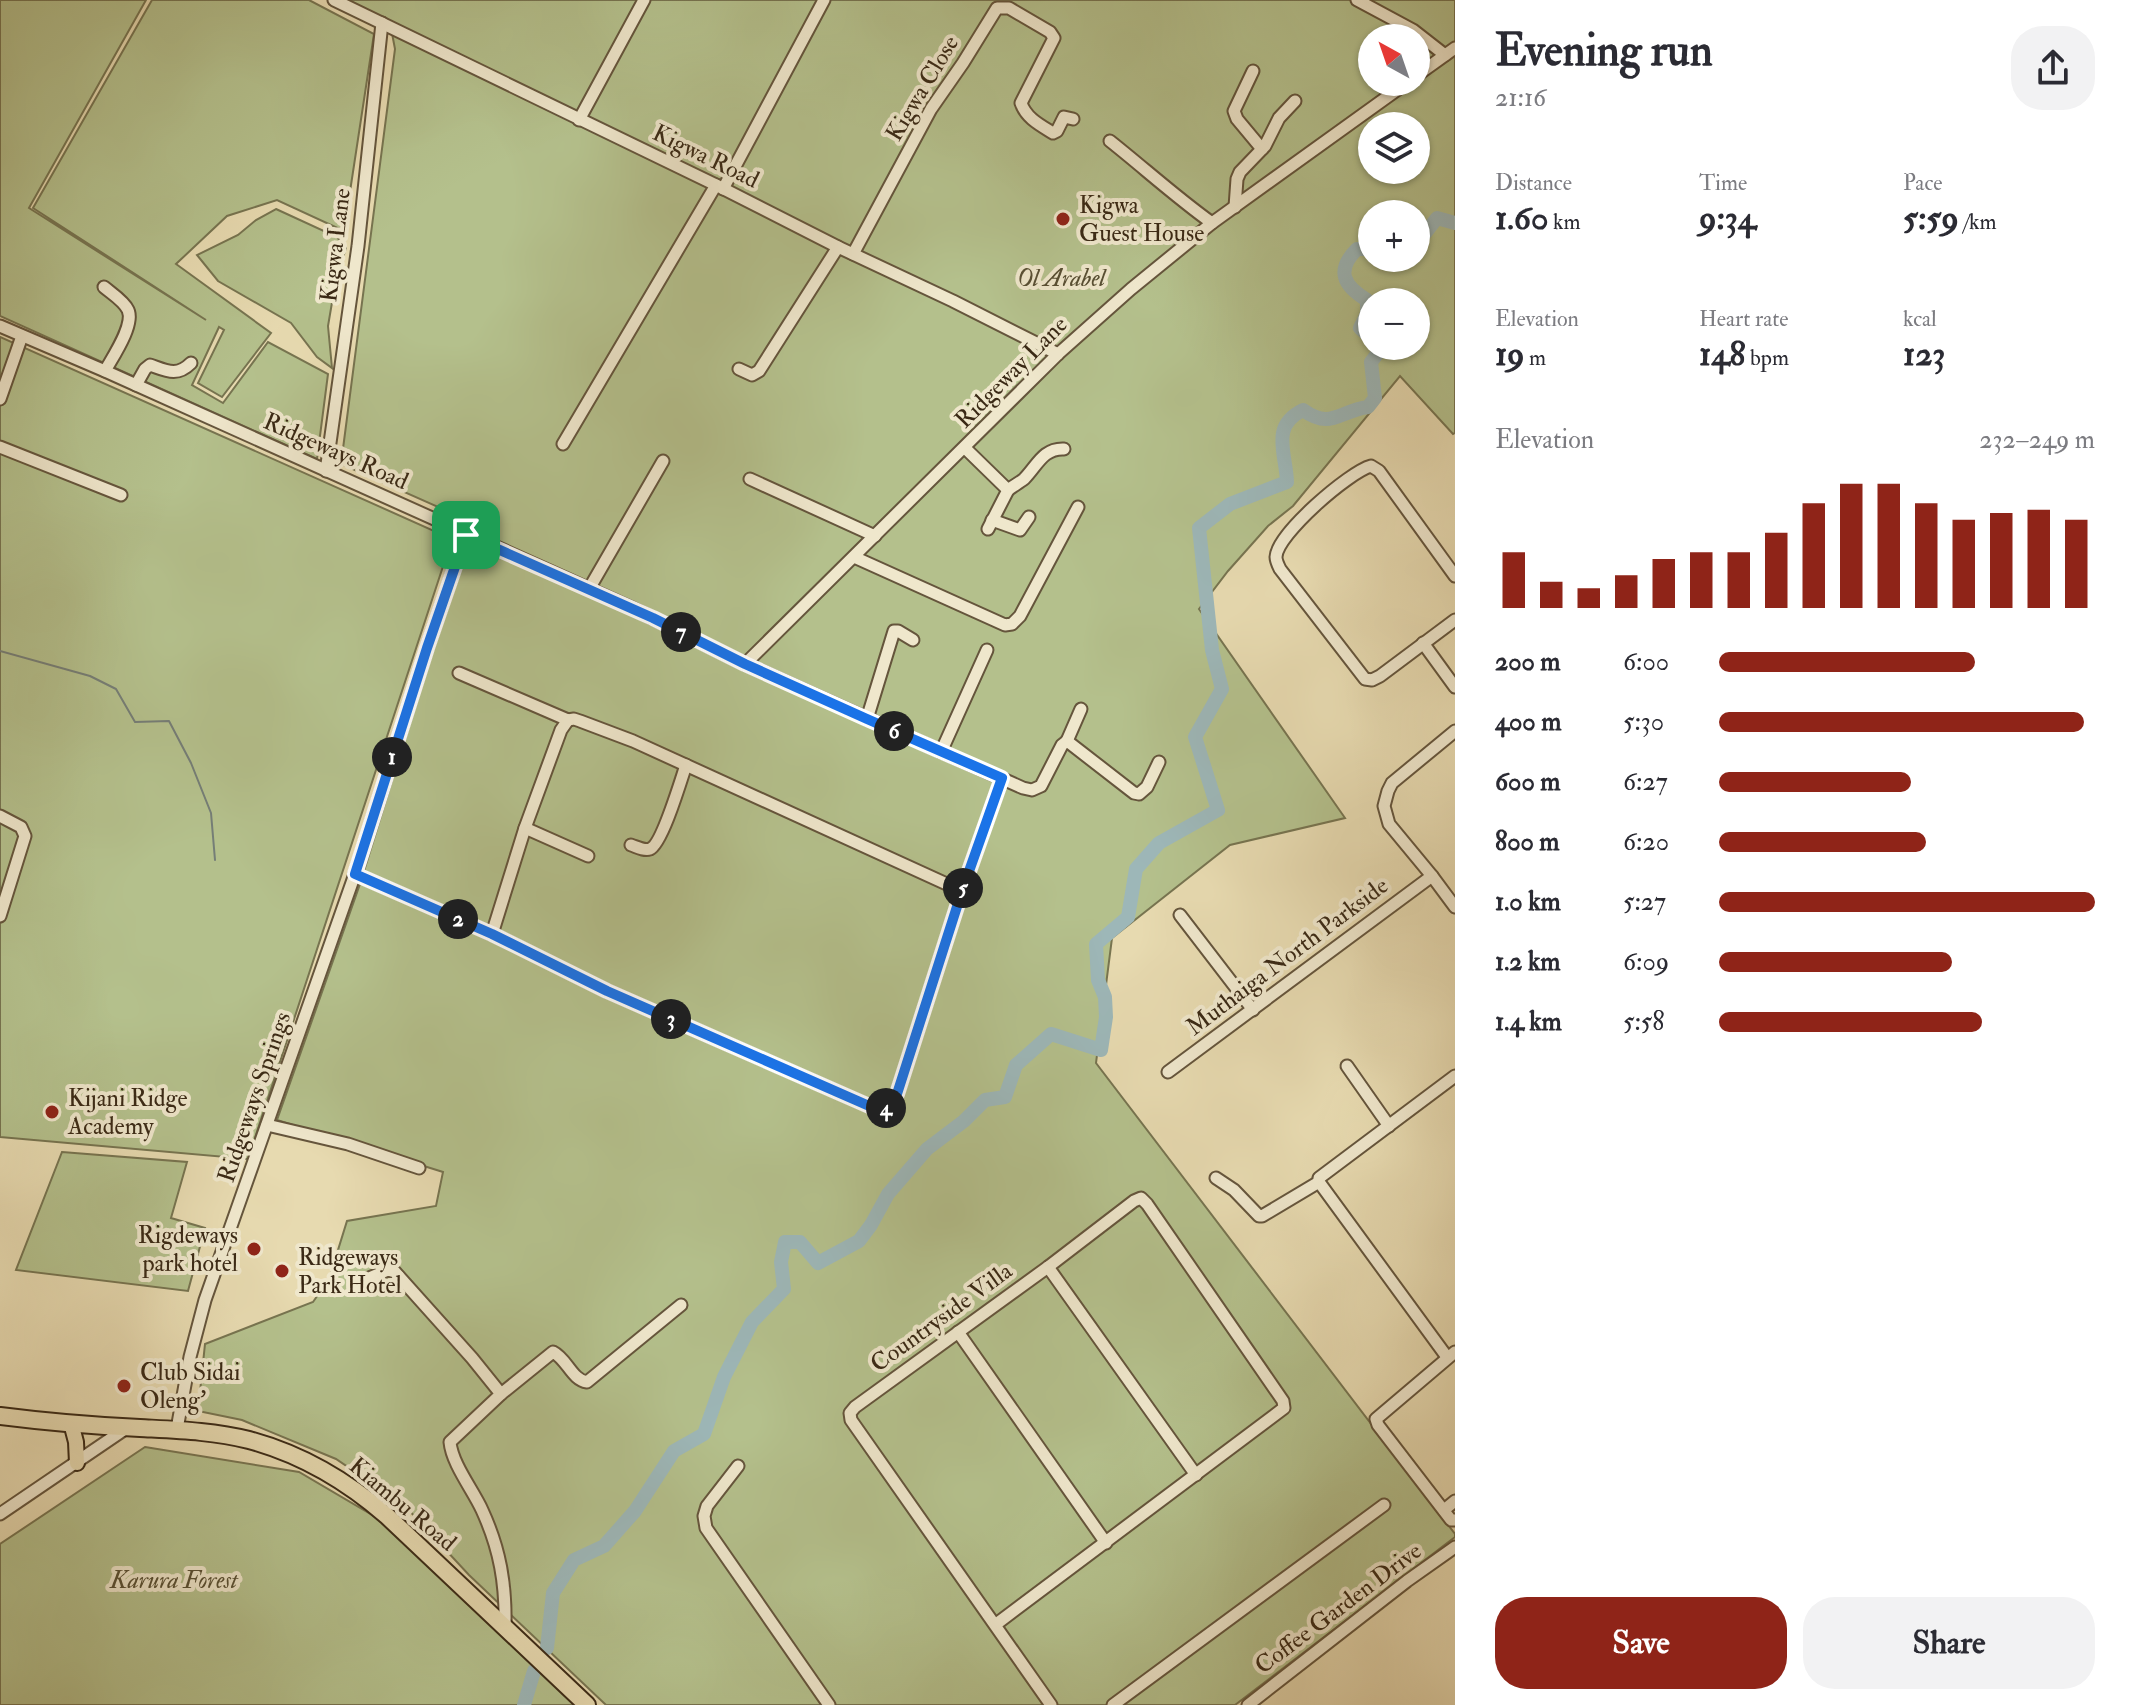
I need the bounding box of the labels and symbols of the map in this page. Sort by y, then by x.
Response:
north arrow [1358,24,1430,96]
street label: Kigwa Close [879,30,966,147]
street label: Kigwa Road [647,117,764,196]
street label: Kigwa Lane [313,186,358,304]
place label: Kigwa Guest House [1079,190,1204,249]
marker: Kigwa Guest House [1054,210,1072,228]
park label: Ol Arabel [1017,263,1107,294]
street label: Ridgeway Lane [949,310,1074,435]
street label: Ridgeways Road [258,406,413,497]
pin [432,501,500,569]
pin: 7 [661,612,701,652]
pin: 6 [874,711,914,751]
pin: 1 [372,737,412,777]
pin: 5 [943,868,983,908]
street label: Muthaiga North Parkside [1180,870,1395,1043]
pin: 2 [438,899,478,939]
pin: 3 [651,999,691,1039]
street label: Ridgeways Springs [211,1008,298,1187]
place label: Kijani Ridge Academy [67,1083,187,1142]
pin: 4 [866,1088,906,1128]
marker: Kijani Ridge Academy [43,1103,61,1121]
place label: Rigdeways park hotel [138,1220,238,1279]
marker: Rigdeways park hotel [245,1240,263,1258]
place label: Ridgeways Park Hotel [298,1242,402,1301]
street label: Countryside Villa [864,1255,1019,1379]
marker: Ridgeways Park Hotel [273,1262,291,1280]
place label: Club Sidai Oleng' [140,1357,240,1416]
marker: Club Sidai Oleng' [115,1377,133,1395]
street label: Kiambu Road [343,1450,463,1558]
street label: Coffee Garden Drive [1249,1536,1428,1681]
park label: Karura Forest [109,1565,239,1596]

